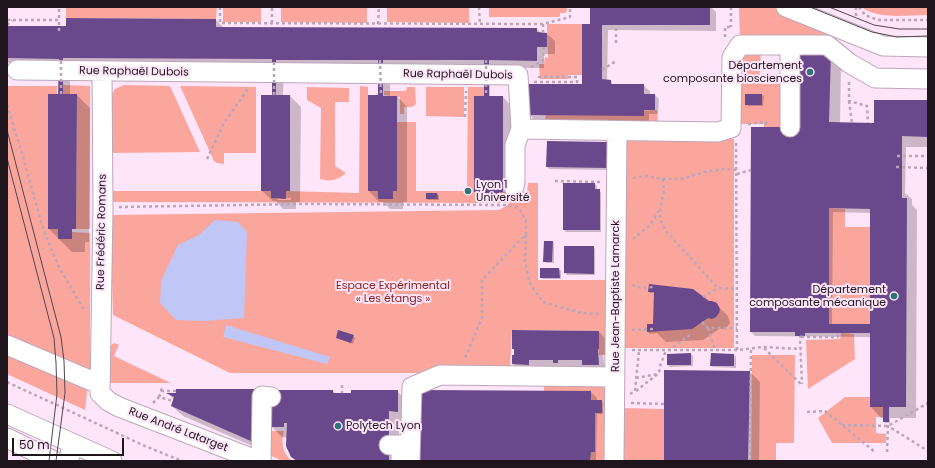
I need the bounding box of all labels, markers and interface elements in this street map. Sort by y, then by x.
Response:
place label: Département composante biosciences [663,59,802,85]
street label: Rue Raphaël Dubois [79,64,189,80]
street label: Rue Raphaël Dubois [403,67,513,83]
marker: Département composante biosciences [805,67,815,77]
street label: Rue Frédéric Romans [94,174,110,290]
place label: Lyon 1 Université [476,178,530,204]
marker: Lyon 1 Université [463,186,473,196]
street label: Rue Jean-Baptiste Lamarck [609,220,623,372]
park label: Espace Expérimental « Les étangs » [336,279,450,305]
place label: Département composante mécanique [749,283,886,309]
marker: Département composante mécanique [889,291,899,301]
street label: Rue André Latarget [127,405,229,455]
place label: Polytech Lyon [346,419,421,433]
marker: Polytech Lyon [333,421,343,431]
scale bar [14,430,126,456]
text: 50 m [19,436,50,453]

